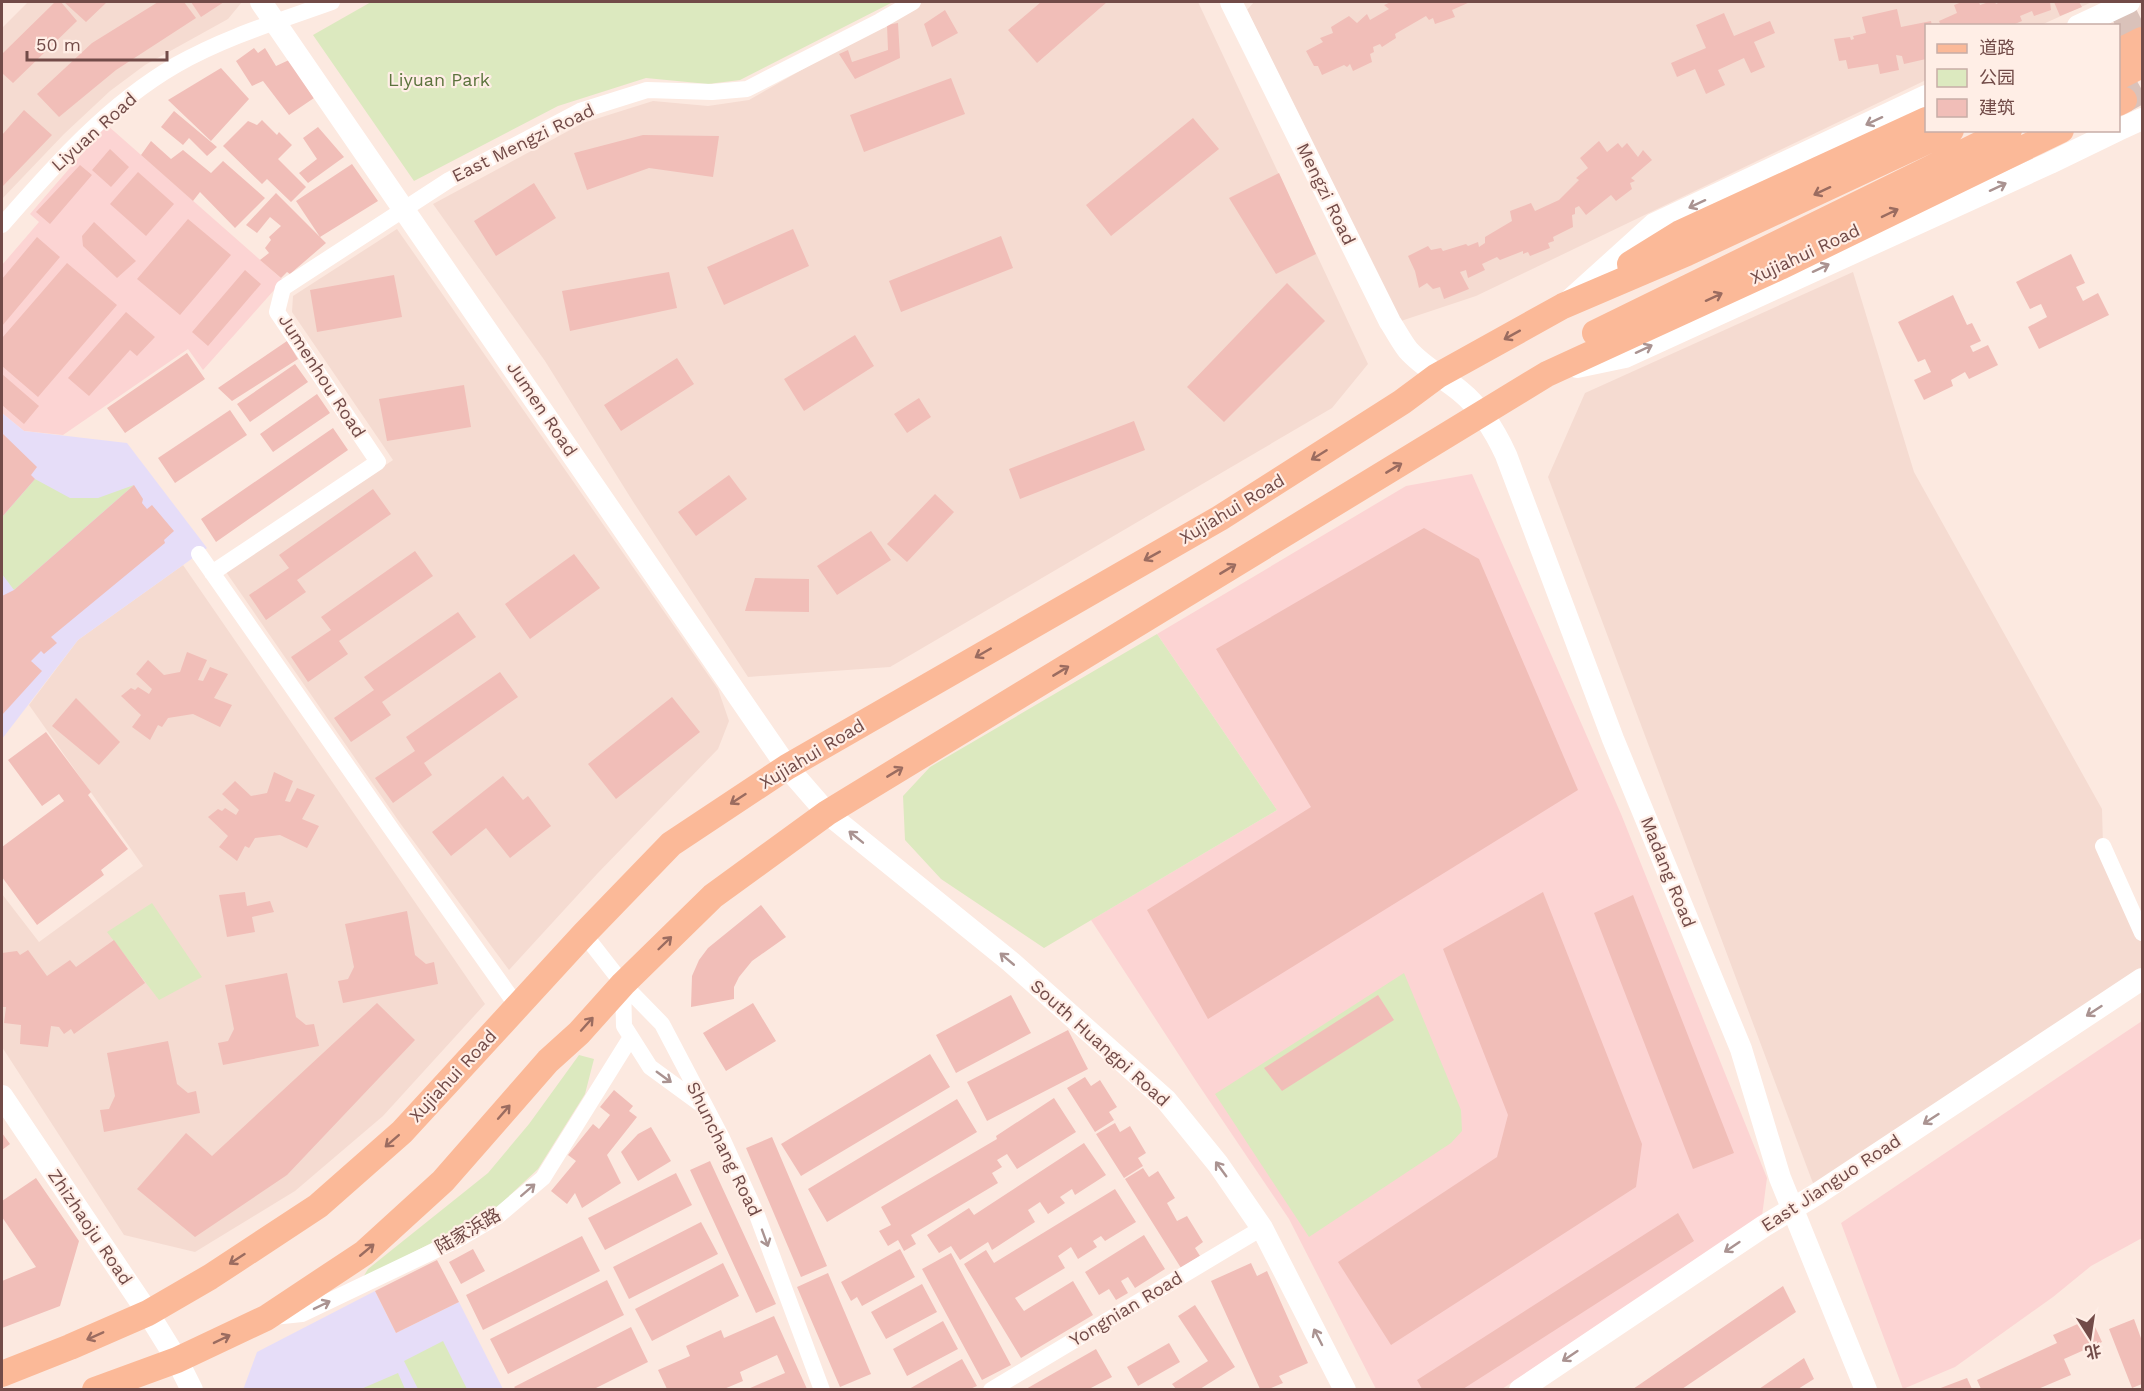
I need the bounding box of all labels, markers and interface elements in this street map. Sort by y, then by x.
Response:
scale bar [27,24,166,62]
legend [1925,24,2120,132]
text: 50 m [36,34,81,55]
text: 道路 [1979,37,2015,58]
text: 公园 [1979,67,2015,88]
park label: Liyuan Park [388,69,490,90]
street label: Liyuan Road [47,88,141,175]
text: 建筑 [1979,97,2015,118]
street label: East Mengzi Road [448,99,597,186]
one-way arrow [1865,116,1883,128]
street label: Mengzi Road [1293,139,1360,248]
one-way arrow [1989,181,2007,192]
one-way arrow [1813,185,1831,197]
one-way arrow [1688,198,1706,210]
one-way arrow [1881,207,1899,219]
street label: Xujiahui Road [1747,219,1863,288]
one-way arrow [1812,261,1830,272]
one-way arrow [1705,291,1723,302]
street label: Jumenhou Road [275,310,370,441]
one-way arrow [1504,329,1521,341]
one-way arrow [1634,342,1652,354]
street label: Jumen Road [503,357,582,460]
one-way arrow [1311,450,1328,462]
one-way arrow [1385,461,1402,473]
street label: Xujiahui Road [1176,469,1288,548]
one-way arrow [1144,550,1161,562]
one-way arrow [1219,563,1236,575]
one-way arrow [975,648,992,660]
one-way arrow [1052,664,1069,676]
street label: Xujiahui Road [756,714,868,793]
one-way arrow [886,766,903,778]
one-way arrow [731,793,747,805]
street label: Madang Road [1637,813,1700,930]
one-way arrow [848,830,864,843]
one-way arrow [657,936,672,950]
one-way arrow [1000,953,1016,966]
street label: South Huangpi Road [1027,975,1174,1110]
one-way arrow [2086,1005,2102,1017]
one-way arrow [580,1017,594,1032]
street label: Xujiahui Road [405,1025,501,1126]
one-way arrow [655,1071,671,1084]
street label: Shunchang Road [683,1078,766,1220]
one-way arrow [497,1104,511,1119]
one-way arrow [1923,1113,1940,1125]
street label: East Jianguo Road [1757,1130,1904,1236]
one-way arrow [385,1134,400,1148]
one-way arrow [1215,1161,1228,1177]
street label: Zhizhaoju Road [44,1165,137,1289]
one-way arrow [521,1183,536,1197]
street label: 陆家浜路 [431,1203,504,1258]
one-way arrow [761,1228,772,1247]
one-way arrow [1724,1241,1741,1253]
one-way arrow [359,1243,374,1257]
one-way arrow [229,1253,246,1265]
street label: Yongnian Road [1066,1267,1186,1350]
one-way arrow [313,1298,331,1310]
north arrow [2060,1307,2120,1367]
one-way arrow [1312,1329,1323,1347]
one-way arrow [86,1331,104,1343]
one-way arrow [212,1332,230,1344]
text: 北 [2083,1340,2103,1362]
one-way arrow [1562,1350,1579,1362]

